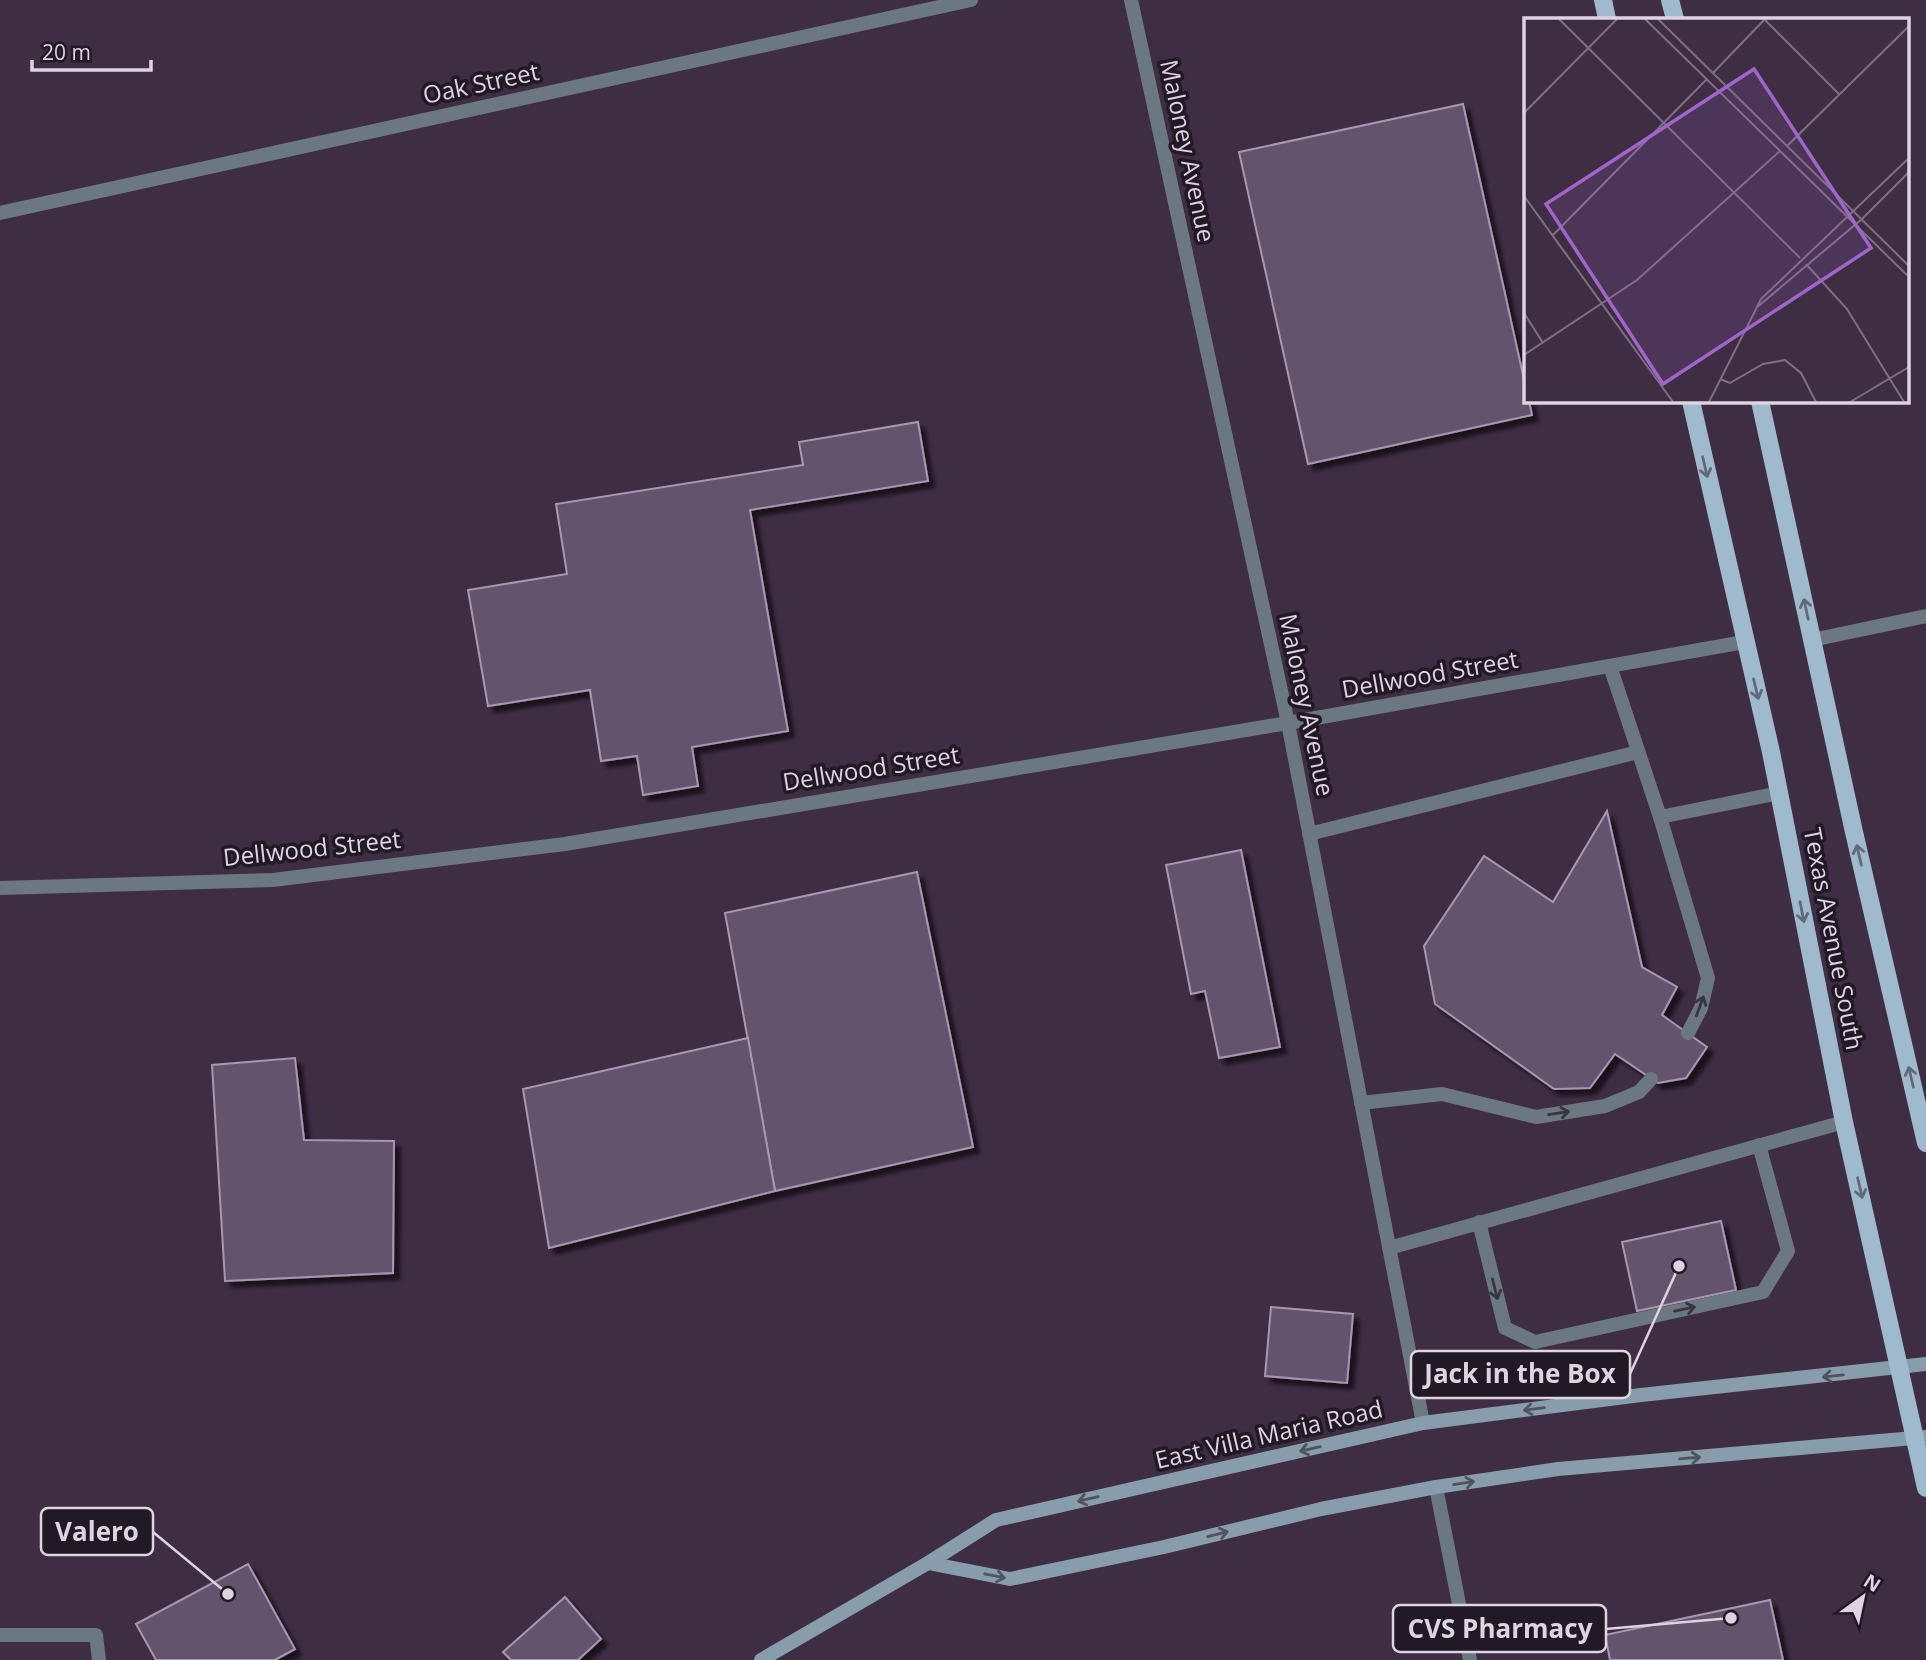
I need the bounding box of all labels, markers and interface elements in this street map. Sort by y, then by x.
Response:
inset map [1524,18,1909,402]
scale bar [32,28,150,72]
text: 20 m [42,38,91,66]
street label: Oak Street [420,54,542,111]
street label: Maloney Avenue [1153,57,1224,245]
one-way arrow [1699,455,1713,478]
one-way arrow [1798,598,1812,621]
street label: Maloney Avenue [1272,611,1343,799]
street label: Dellwood Street [1339,642,1520,705]
one-way arrow [1749,677,1763,700]
street label: Dellwood Street [780,737,961,798]
street label: Dellwood Street [221,822,402,873]
street label: Texas Avenue South [1797,825,1872,1053]
one-way arrow [1852,844,1866,867]
one-way arrow [1796,900,1810,923]
one-way arrow [1695,996,1707,1018]
one-way arrow [1903,1066,1916,1088]
one-way arrow [1547,1107,1570,1120]
one-way arrow [1854,1177,1867,1199]
one-way arrow [1489,1277,1502,1299]
one-way arrow [1673,1302,1696,1316]
callout: Jack in the Box [1411,1351,1630,1398]
text: Jack in the Box [1422,1355,1616,1391]
one-way arrow [1822,1369,1845,1382]
street label: East Villa Maria Road [1152,1391,1386,1476]
one-way arrow [1523,1402,1545,1415]
one-way arrow [1299,1442,1322,1456]
one-way arrow [1678,1451,1701,1464]
one-way arrow [1452,1476,1475,1489]
one-way arrow [1077,1493,1100,1506]
callout: Valero [41,1508,153,1555]
text: Valero [55,1513,139,1549]
one-way arrow [1206,1527,1228,1540]
north arrow [1828,1562,1898,1632]
text: N [1859,1568,1886,1598]
one-way arrow [983,1570,1006,1584]
callout: CVS Pharmacy [1393,1605,1606,1652]
text: CVS Pharmacy [1408,1610,1593,1646]

